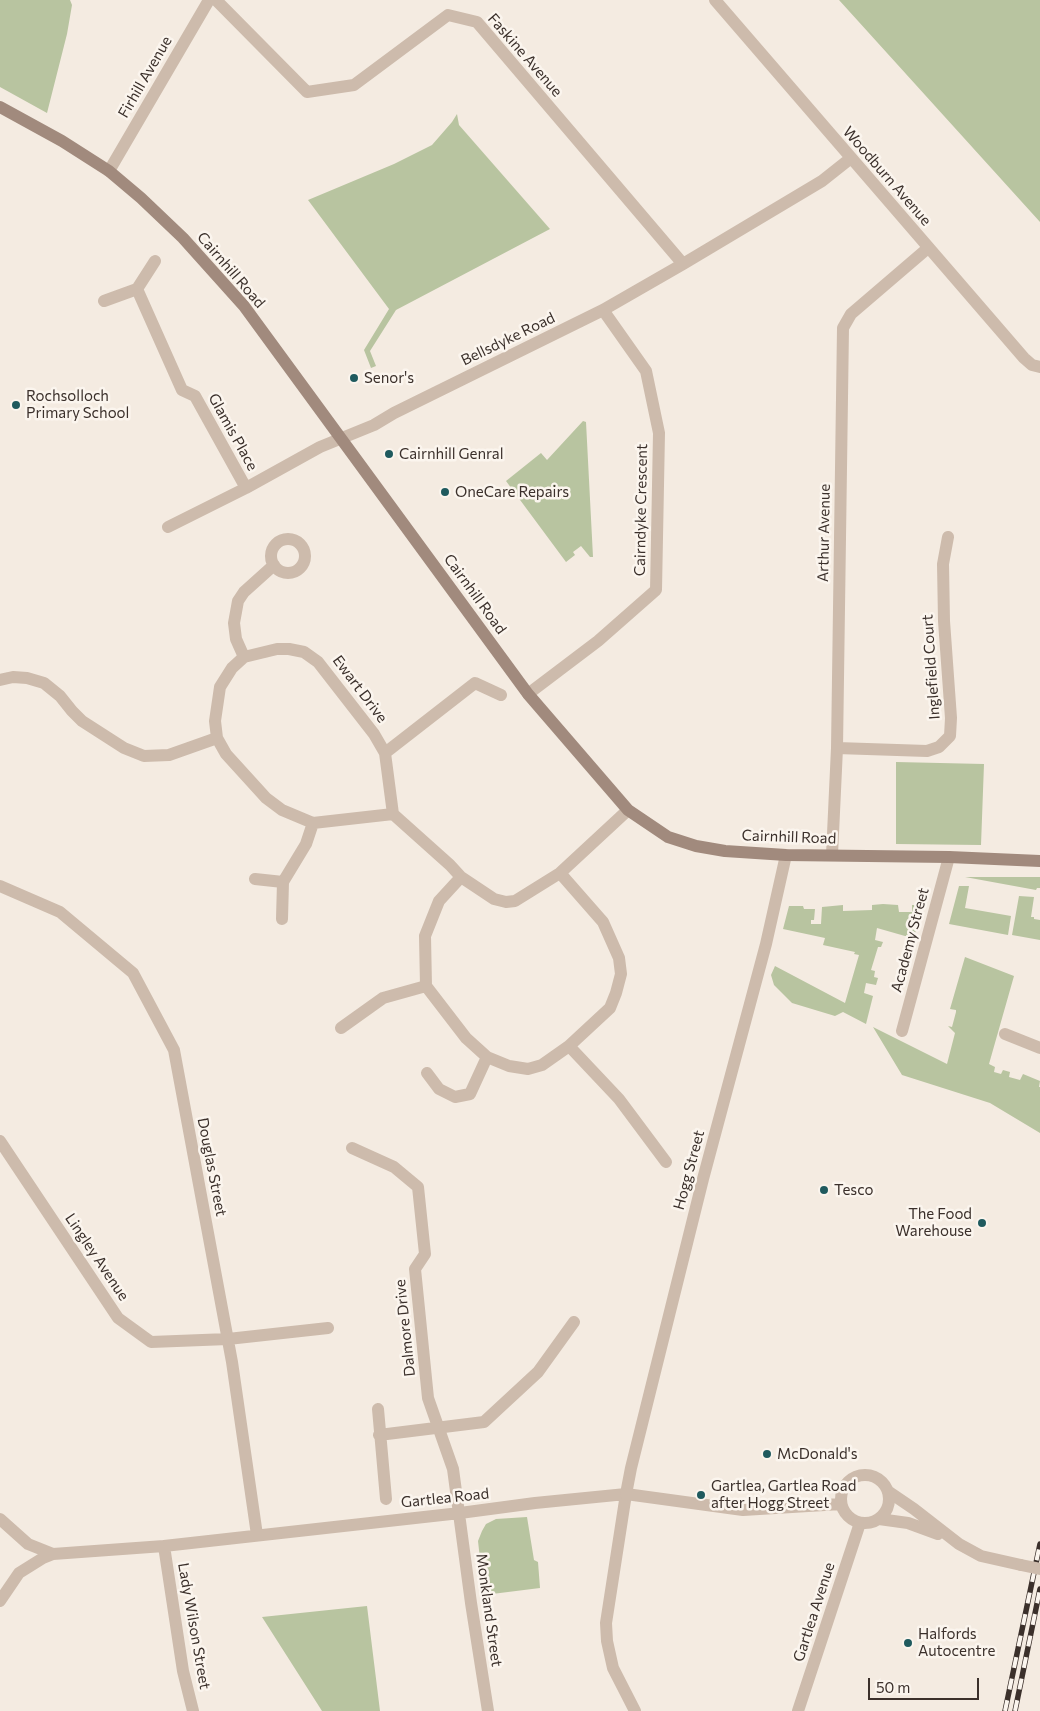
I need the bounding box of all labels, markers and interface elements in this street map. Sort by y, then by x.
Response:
street label: Faskine Avenue [484,10,566,100]
street label: Firhill Avenue [114,33,176,121]
street label: Woodburn Avenue [839,123,935,229]
street label: Cairnhill Road [193,228,269,312]
street label: Bellsdyke Road [458,309,558,369]
place label: Senor's [364,369,414,387]
marker: Senor's [348,372,360,384]
place label: Rochsolloch Primary School [26,387,129,422]
street label: Glamis Place [204,390,262,474]
marker: Rochsolloch Primary School [10,399,22,411]
street label: Cairndyke Crescent [631,444,651,576]
place label: Cairnhill Genral [399,445,504,463]
marker: Cairnhill Genral [383,448,395,460]
place label: OneCare Repairs [455,483,569,501]
street label: Arthur Avenue [814,484,834,582]
marker: OneCare Repairs [439,486,451,498]
street label: Cairnhill Road [440,550,510,638]
street label: Inglefield Court [918,614,944,720]
street label: Ewart Drive [329,652,391,726]
street label: Cairnhill Road [741,826,837,848]
street label: Academy Street [887,886,933,994]
street label: Douglas Street [194,1116,230,1218]
street label: Hogg Street [670,1128,708,1212]
place label: Tesco [834,1181,874,1199]
marker: Tesco [818,1184,830,1196]
place label: The Food Warehouse [895,1205,972,1240]
street label: Lingley Avenue [61,1210,133,1304]
marker: The Food Warehouse [976,1217,988,1229]
street label: Dalmore Drive [391,1279,419,1377]
place label: McDonald's [777,1445,858,1463]
marker: McDonald's [761,1448,773,1460]
place label: Gartlea, Gartlea Road after Hogg Street [711,1477,856,1512]
street label: Gartlea Road [400,1484,490,1512]
marker: Gartlea, Gartlea Road after Hogg Street [695,1489,707,1501]
street label: Monkland Street [472,1552,506,1668]
street label: Gartlea Avenue [789,1560,839,1664]
street label: Lady Wilson Street [174,1561,214,1691]
place label: Halfords Autocentre [918,1625,995,1660]
marker: Halfords Autocentre [902,1637,914,1649]
scale bar [870,1668,981,1700]
text: 50 m [876,1678,910,1696]

